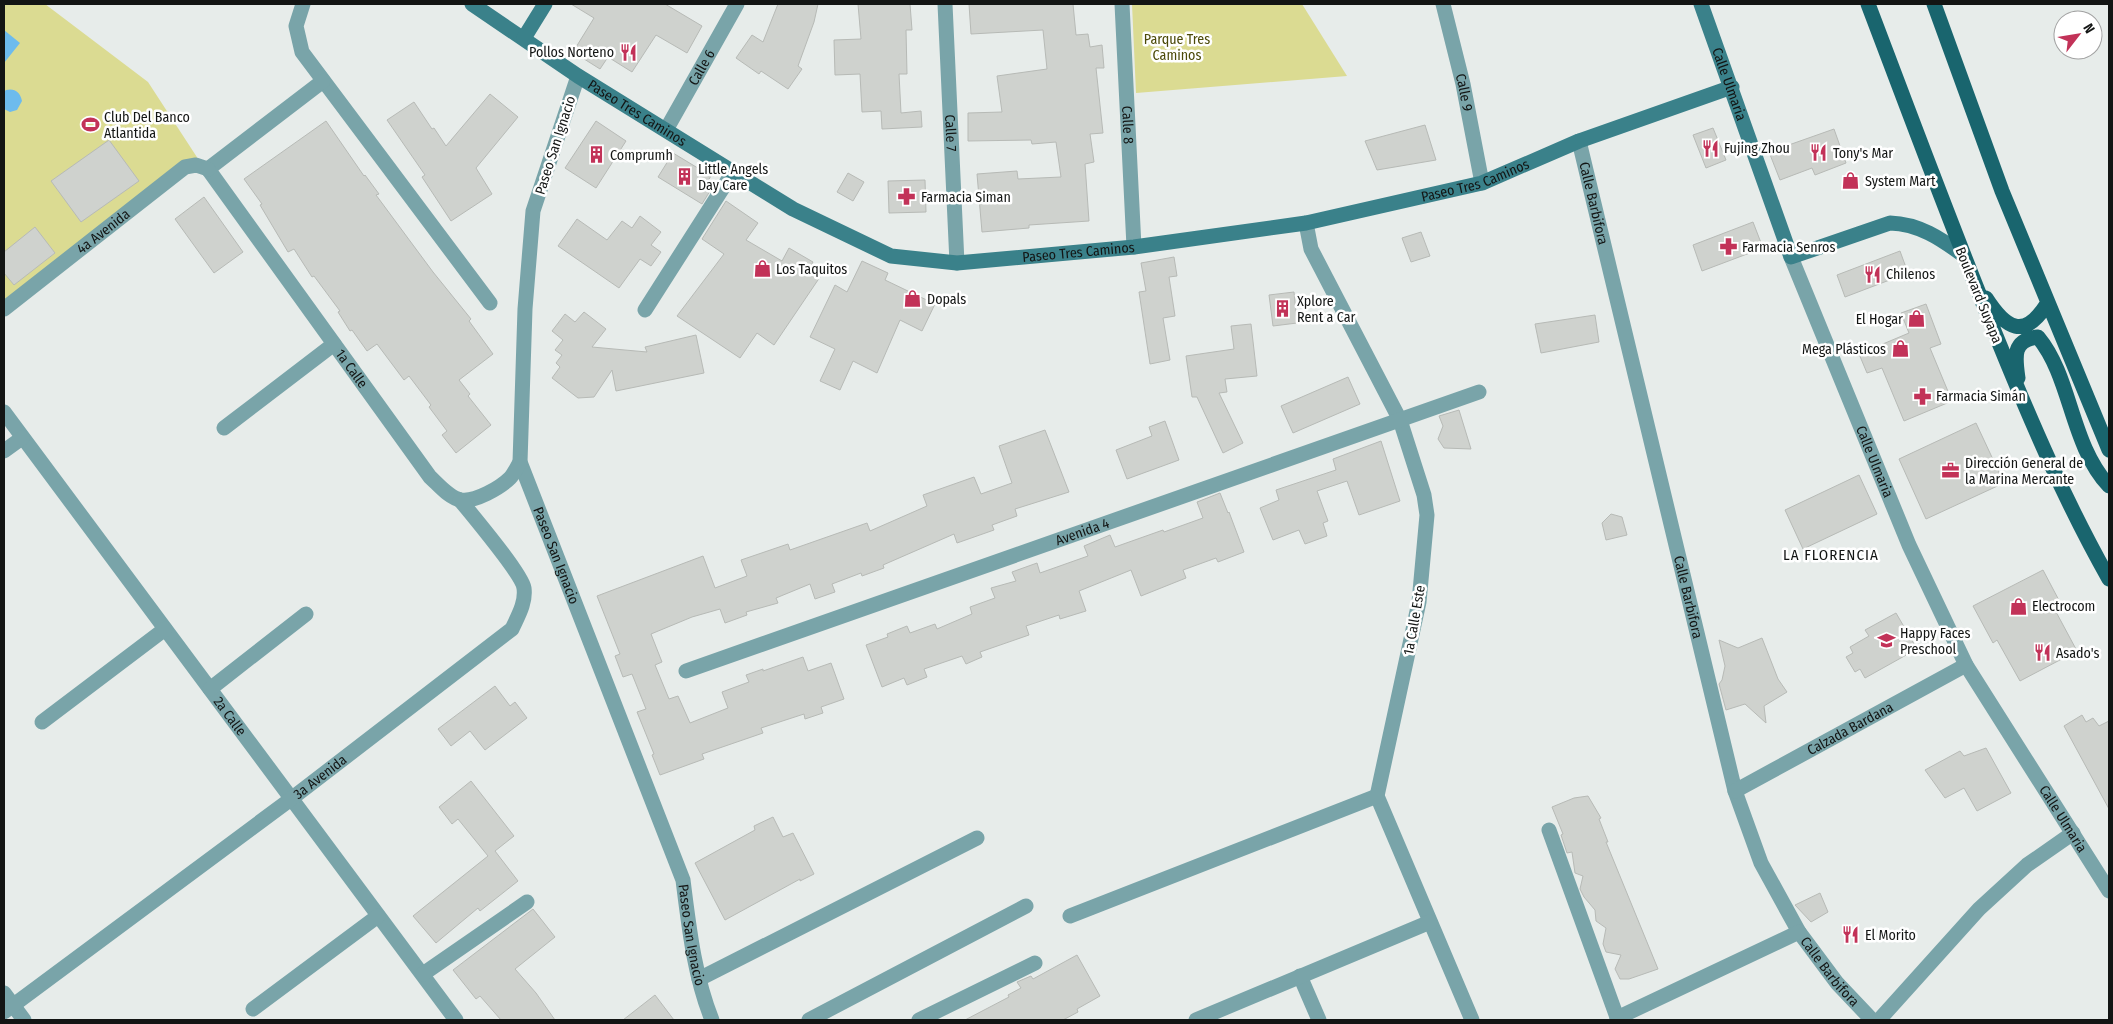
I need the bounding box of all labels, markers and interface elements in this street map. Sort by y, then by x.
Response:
north arrow [2053,10,2103,60]
text: N [2079,21,2098,37]
park label: Parque Tres Caminos [1144,31,1210,64]
restaurant icon: Pollos Norteno [618,42,638,62]
place label: Pollos Norteno [529,44,614,61]
street label: Calle Ulmaria [1708,46,1750,123]
street label: Calle 6 [685,47,719,88]
street label: Calle 9 [1452,72,1476,113]
street label: Paseo Tres Caminos [585,76,690,150]
street label: Paseo San Ignacio [532,94,579,197]
street label: Calle 8 [1118,105,1137,144]
place label: Club Del Banco Atlantida [104,109,190,142]
street label: Calle 7 [941,114,960,152]
sports icon: Club Del Banco Atlantida [80,115,100,135]
restaurant icon: Fujing Zhou [1700,138,1720,158]
place label: Fujing Zhou [1724,140,1790,157]
restaurant icon: Tony's Mar [1809,143,1829,163]
building icon: Comprumh [586,145,606,165]
place label: Tony's Mar [1833,145,1893,162]
place label: Comprumh [610,147,673,164]
street label: Paseo Tres Caminos [1420,156,1532,206]
street label: Calle Barbifora [1575,160,1612,247]
place label: Little Angels Day Care [698,161,768,194]
building icon: Little Angels Day Care [674,167,694,187]
shop icon: System Mart [1841,171,1861,191]
place label: System Mart [1865,173,1936,190]
pharmacy icon: Farmacia Siman [897,187,917,207]
place label: Farmacia Siman [921,189,1011,206]
street label: 4a Avenida [74,205,133,258]
pharmacy icon: Farmacia Senros [1718,237,1738,257]
street label: Paseo Tres Caminos [1022,239,1135,266]
place label: Farmacia Senros [1742,239,1835,256]
street label: Boulevard Suyapa [1951,245,2006,346]
shop icon: Los Taquitos [752,259,772,279]
place label: Los Taquitos [776,261,847,278]
restaurant icon: Chilenos [1862,264,1882,284]
place label: Chilenos [1886,266,1935,283]
shop icon: Dopals [903,289,923,309]
place label: Dopals [927,291,966,308]
place label: Xplore Rent a Car [1297,293,1356,326]
building icon: Xplore Rent a Car [1273,299,1293,319]
shop icon: El Hogar [1907,309,1927,329]
place label: El Hogar [1856,311,1903,328]
shop icon: Mega Plásticos [1890,339,1910,359]
place label: Mega Plásticos [1802,341,1886,358]
street label: 1a Calle [332,346,371,392]
pharmacy icon: Farmacia Simán [1912,386,1932,406]
place label: Farmacia Simán [1936,388,2026,405]
street label: Calle Ulmaria [1852,423,1897,500]
place label: Dirección General de la Marina Mercante [1965,455,2083,488]
office icon: Dirección General de la Marina Mercante [1941,461,1961,481]
street label: Paseo San Ignacio [529,505,583,607]
street label: Avenida 4 [1053,515,1112,549]
district label: LA FLORENCIA [1783,546,1879,564]
street label: Calle Barbifora [1670,554,1706,640]
street label: 1a Calle Este [1400,584,1429,656]
shop icon: Electrocom [2008,596,2028,616]
place label: Electrocom [2032,598,2095,615]
place label: Happy Faces Preschool [1900,625,1971,658]
school or university icon: Happy Faces Preschool [1876,631,1896,651]
restaurant icon: Asado's [2032,643,2052,663]
place label: Asado's [2056,645,2100,662]
street label: 2a Calle [210,694,250,739]
street label: Calzada Bardana [1804,698,1896,759]
street label: 3a Avenida [290,751,350,803]
street label: Calle Ulmaria [2035,782,2090,856]
street label: Paseo San Ignacio [675,883,708,988]
restaurant icon: El Morito [1841,925,1861,945]
place label: El Morito [1865,927,1916,944]
street label: Calle Barbifora [1797,934,1863,1010]

